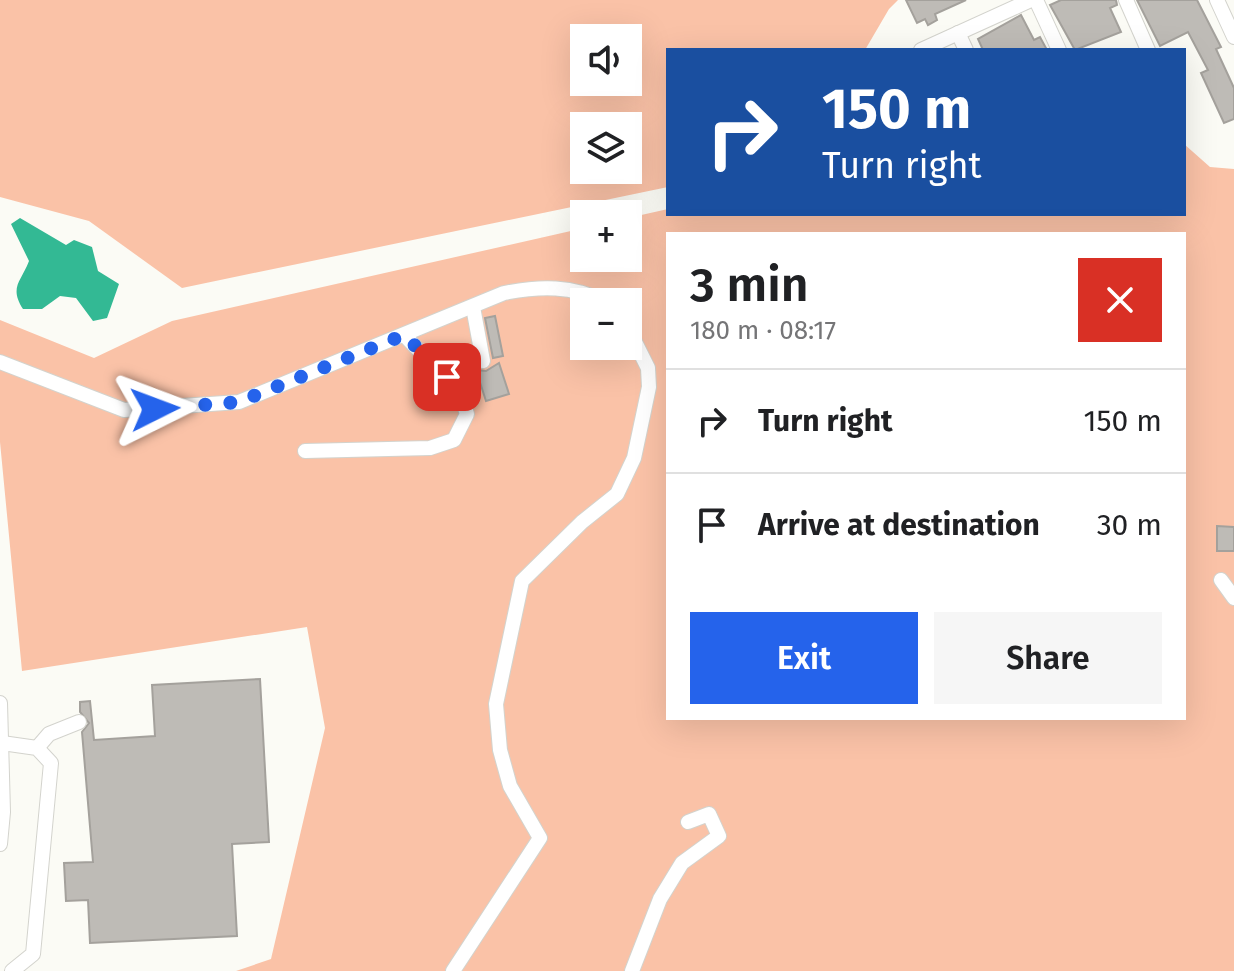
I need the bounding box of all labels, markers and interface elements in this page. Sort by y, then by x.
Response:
map controls [570,24,642,360]
button: sound [570,24,642,96]
text: 150 m [822,76,971,143]
icon: right [690,80,794,184]
button: layers [570,112,642,184]
text: Turn right [822,144,982,188]
button: + [570,200,642,272]
text: 3 min [690,256,808,314]
button: close [1078,258,1162,342]
button: − [570,288,642,360]
text: 180 m · 08:17 [690,315,836,346]
pin [413,343,481,411]
icon: arrive [425,355,469,399]
position arrow [113,367,197,451]
icon: right [690,399,734,443]
text: Turn right [758,403,893,439]
text: 150 m [1084,403,1162,439]
icon: arrive [690,503,734,547]
text: Arrive at destination [758,507,1040,543]
text: 30 m [1097,507,1162,543]
button: Exit [690,612,918,704]
button: Share [934,612,1162,704]

